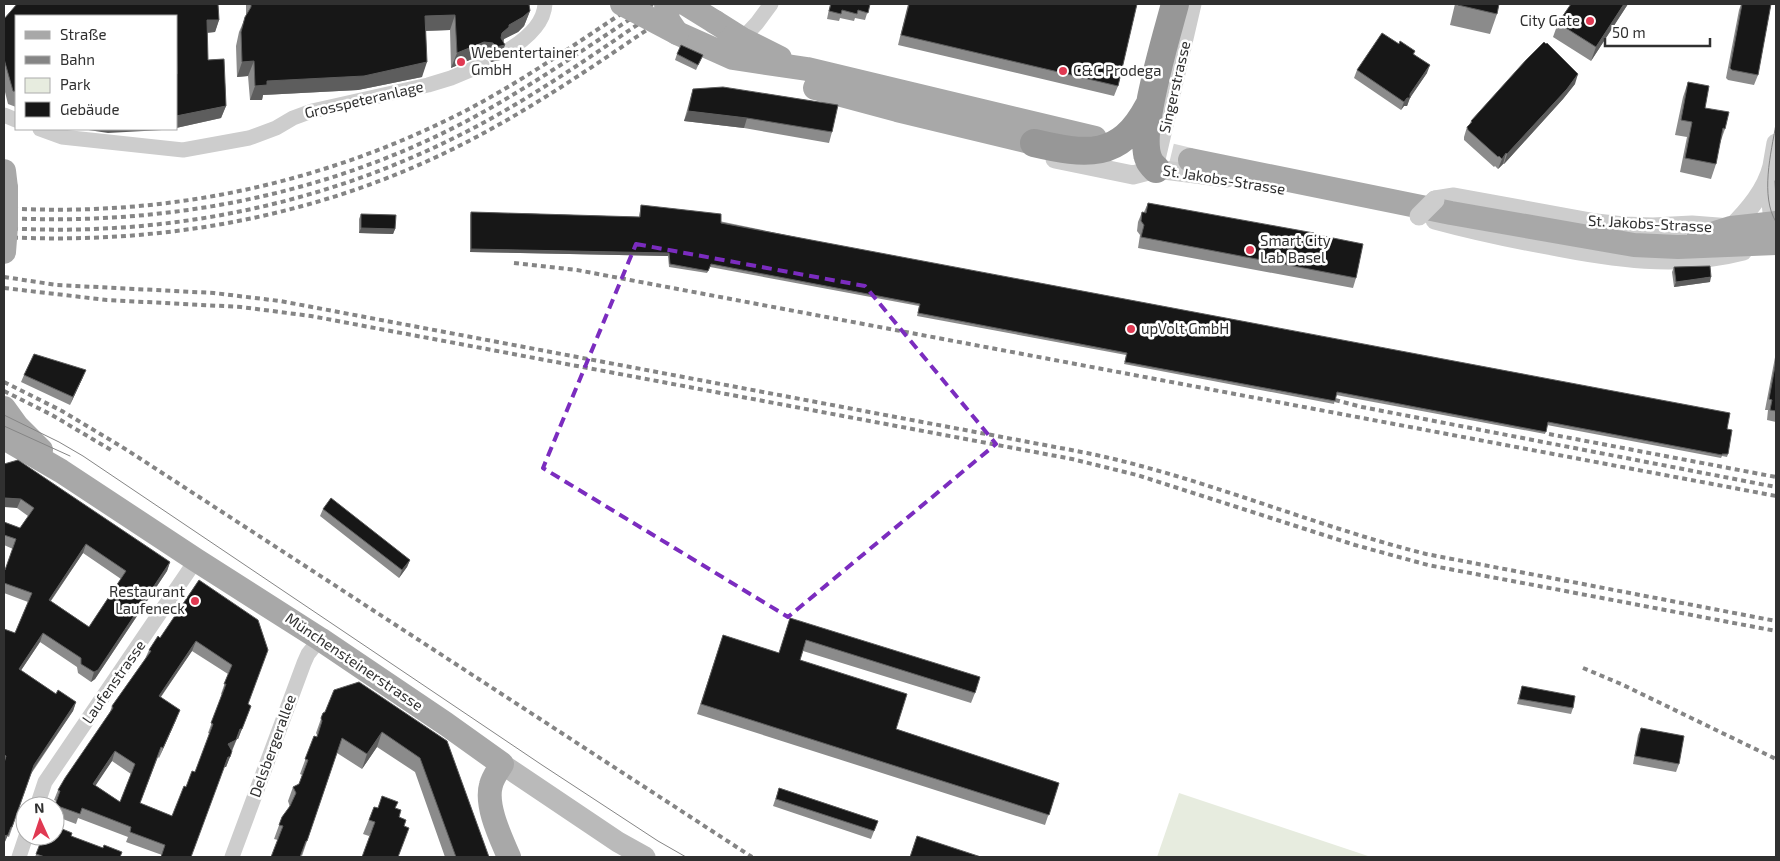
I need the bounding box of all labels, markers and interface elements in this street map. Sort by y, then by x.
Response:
place label: City Gate [1520,11,1580,29]
legend [15,15,178,130]
marker: City Gate [1584,15,1596,27]
scale bar [1605,15,1710,47]
text: 50 m [1612,23,1646,41]
text: Straße [60,25,106,43]
street label: Singerstrasse [1155,39,1193,135]
place label: Webentertainer GmbH [471,43,579,78]
text: Bahn [60,50,95,68]
marker: Webentertainer GmbH [455,56,467,68]
place label: C&C Prodega [1073,61,1161,79]
marker: C&C Prodega [1057,65,1069,77]
text: Park [60,75,91,93]
street label: Grosspeteranlage [303,77,425,121]
text: Gebäude [60,100,119,118]
street label: St. Jakobs-Strasse [1161,160,1287,198]
street label: St. Jakobs-Strasse [1588,211,1712,235]
place label: Smart City Lab Basel [1260,231,1331,266]
marker: Smart City Lab Basel [1244,244,1256,256]
place label: upVolt GmbH [1141,319,1229,337]
marker: upVolt GmbH [1125,323,1137,335]
place label: Restaurant Laufeneck [109,582,185,617]
marker: Restaurant Laufeneck [189,595,201,607]
street label: Münchensteinerstrasse [282,608,427,714]
street label: Laufenstrasse [78,636,149,727]
street label: Delsbergerallee [245,692,299,800]
north arrow [15,796,65,846]
text: N [34,799,45,816]

